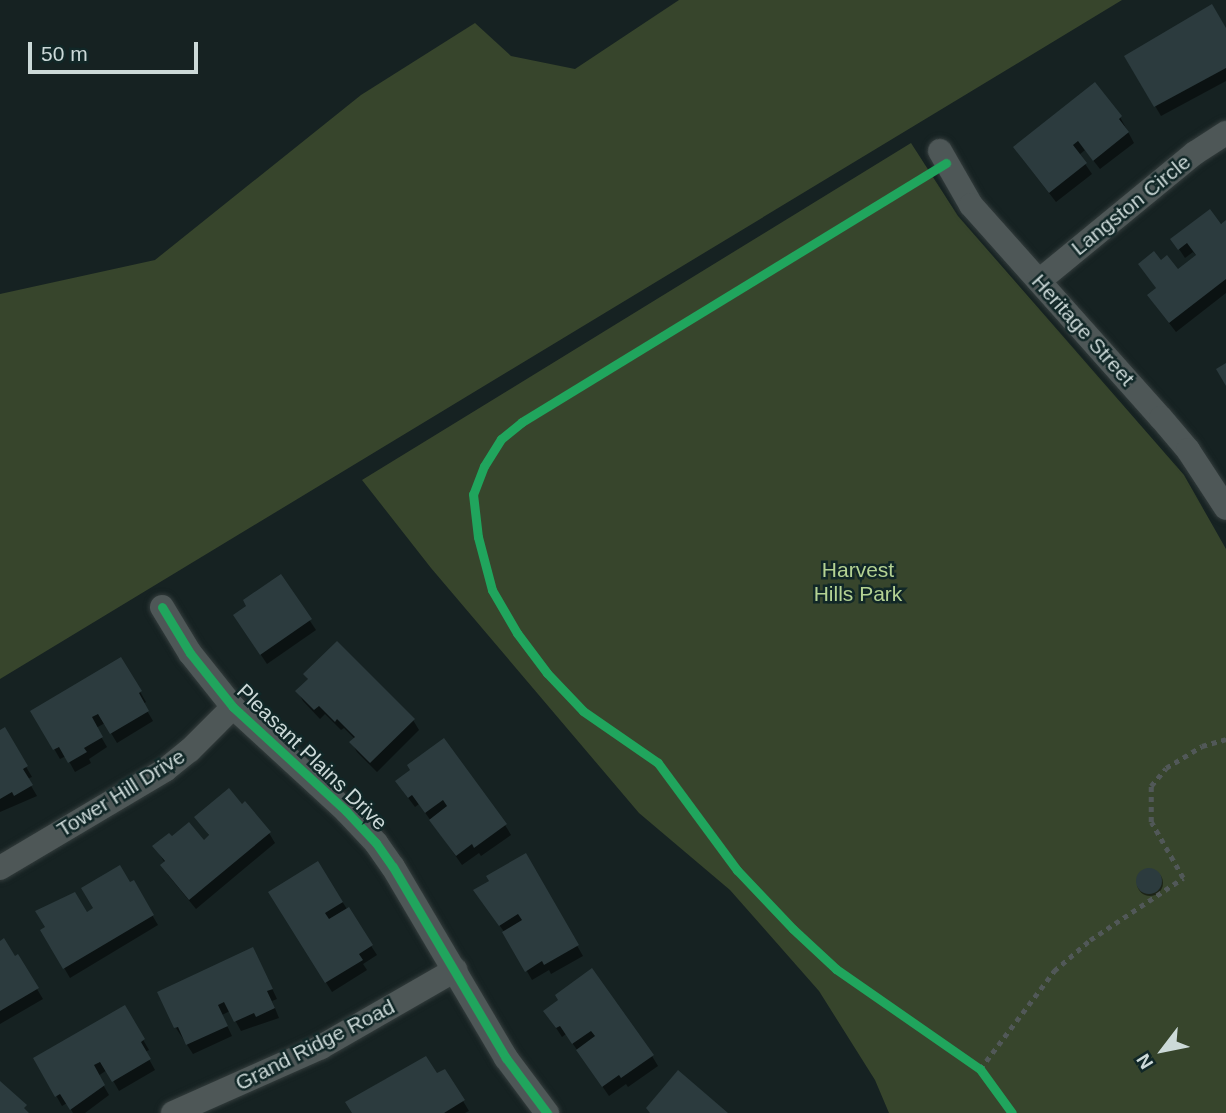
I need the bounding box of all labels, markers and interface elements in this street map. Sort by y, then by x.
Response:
scale bar [32,28,201,72]
text: 50 m [41,42,88,65]
street label: Langston Circle [1066,149,1196,261]
street label: Heritage Street [1026,269,1140,391]
park label: Harvest Hills Park [814,557,902,607]
street label: Pleasant Plains Drive [231,679,393,835]
street label: Tower Hill Drive [52,744,190,842]
street label: Grand Ridge Road [231,994,399,1096]
north arrow [1128,1015,1198,1085]
text: N [1132,1050,1157,1073]

